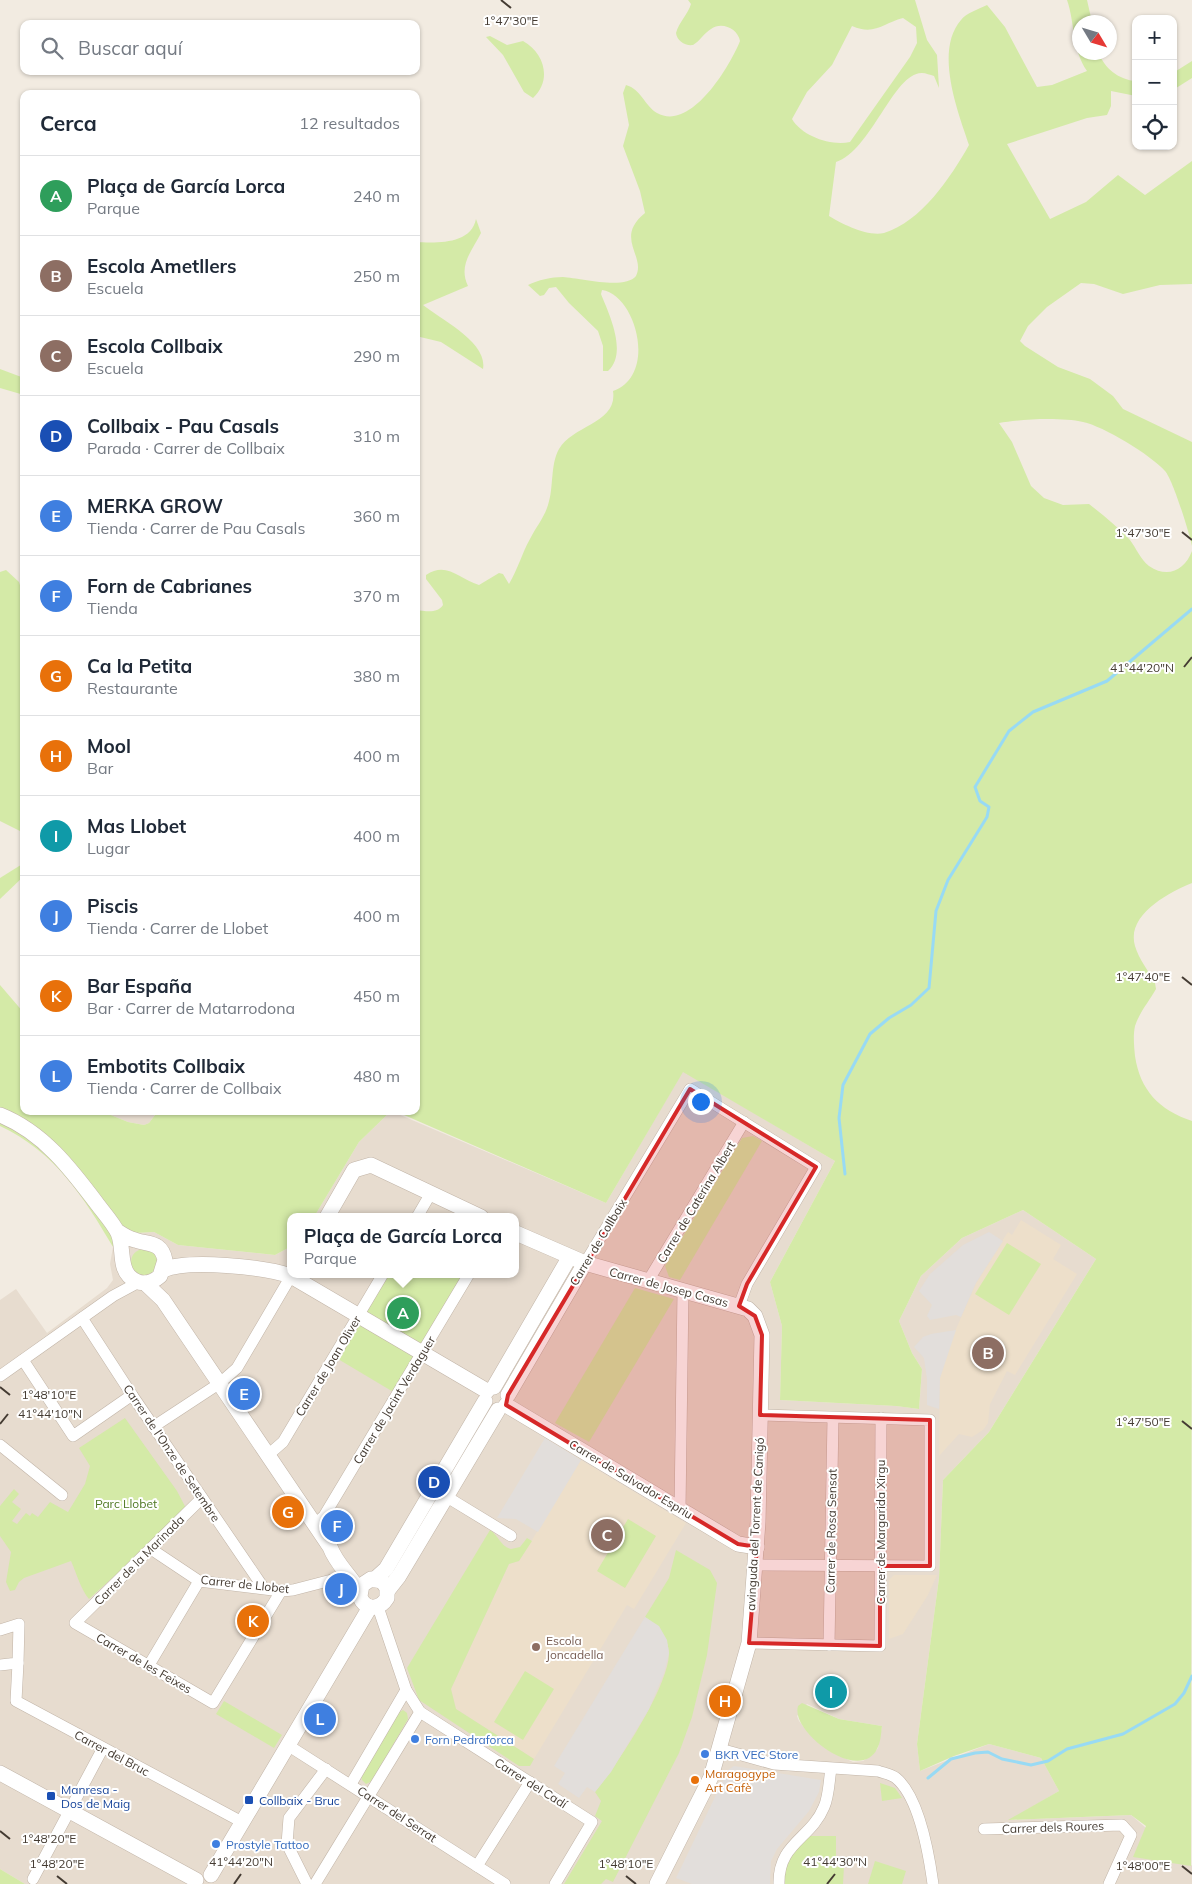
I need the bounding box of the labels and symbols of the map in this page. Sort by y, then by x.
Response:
text: 1°47'30"E [484,13,538,28]
north arrow [1072,15,1117,60]
text: 1°47'30"E [1116,525,1170,540]
text: 41°44'20"N [1110,660,1174,675]
text: 1°47'40"E [1116,969,1170,984]
your location [688,1089,714,1115]
street label: Carrer de Caterina Albert [654,1138,738,1266]
street label: Carrer de Collbaix [566,1195,630,1288]
street label: Carrer de Josep Casas [608,1264,730,1310]
pin: A [387,1294,419,1332]
street label: Carrer de Joan Oliver [292,1312,364,1419]
street label: Carrer de Jacint Verdaguer [350,1333,439,1467]
pin: B [972,1334,1004,1372]
pin: E [228,1375,260,1413]
street label: Carrer de l'Onze de Setembre [120,1381,224,1525]
text: 1°48'10"E [22,1387,76,1402]
text: 41°44'10"N [18,1406,82,1421]
text: 1°47'50"E [1116,1414,1170,1429]
street label: Carrer de Salvador Espriu [566,1436,696,1522]
street label: avinguda del Torrent de Canigó [743,1437,767,1611]
street label: Carrer de Margarida Xirgu [873,1460,888,1604]
pin: D [418,1463,450,1501]
street label: Carrer de Rosa Sensat [822,1469,840,1593]
pin: G [272,1493,304,1531]
park label: Parc Llobet [95,1496,157,1511]
pin: F [321,1507,353,1545]
street label: Carrer de la Marinada [91,1512,187,1608]
pin: C [591,1516,623,1554]
pin: J [325,1570,357,1608]
street label: Carrer de Llobet [200,1572,290,1596]
pin: K [237,1602,269,1640]
street label: Carrer de les Feixes [94,1630,194,1696]
place label: Escola Joncadella [546,1633,604,1662]
marker: Escola Joncadella [530,1641,542,1653]
pin: I [815,1673,847,1711]
pin: H [709,1682,741,1720]
pin: L [304,1700,336,1738]
street label: Carrer del Bruc [72,1727,152,1779]
place label: Forn Pedraforca [425,1732,514,1747]
marker: Forn Pedraforca [409,1733,421,1745]
place label: BKR VEC Store [715,1747,798,1762]
marker: BKR VEC Store [699,1748,711,1760]
street label: Carrer del Cadí [492,1755,571,1812]
place label: Maragogype Art Cafè [705,1766,775,1795]
marker: Maragogype Art Cafè [689,1774,701,1786]
place label: Manresa - Dos de Maig [61,1782,130,1811]
street label: Carrer del Serrat [354,1783,440,1845]
marker: Manresa - Dos de Maig [45,1790,57,1802]
place label: Collbaix - Bruc [259,1793,340,1808]
marker: Collbaix - Bruc [243,1794,255,1806]
street label: Carrer dels Roures [1002,1818,1104,1836]
text: 1°48'20"E [22,1831,76,1846]
place label: Prostyle Tattoo [226,1837,309,1852]
marker: Prostyle Tattoo [210,1838,222,1850]
text: 41°44'20"N [209,1854,273,1869]
text: 41°44'30"N [803,1854,867,1869]
text: 1°48'20"E [30,1856,84,1871]
text: 1°48'10"E [599,1856,653,1871]
text: 1°48'00"E [1116,1858,1170,1873]

